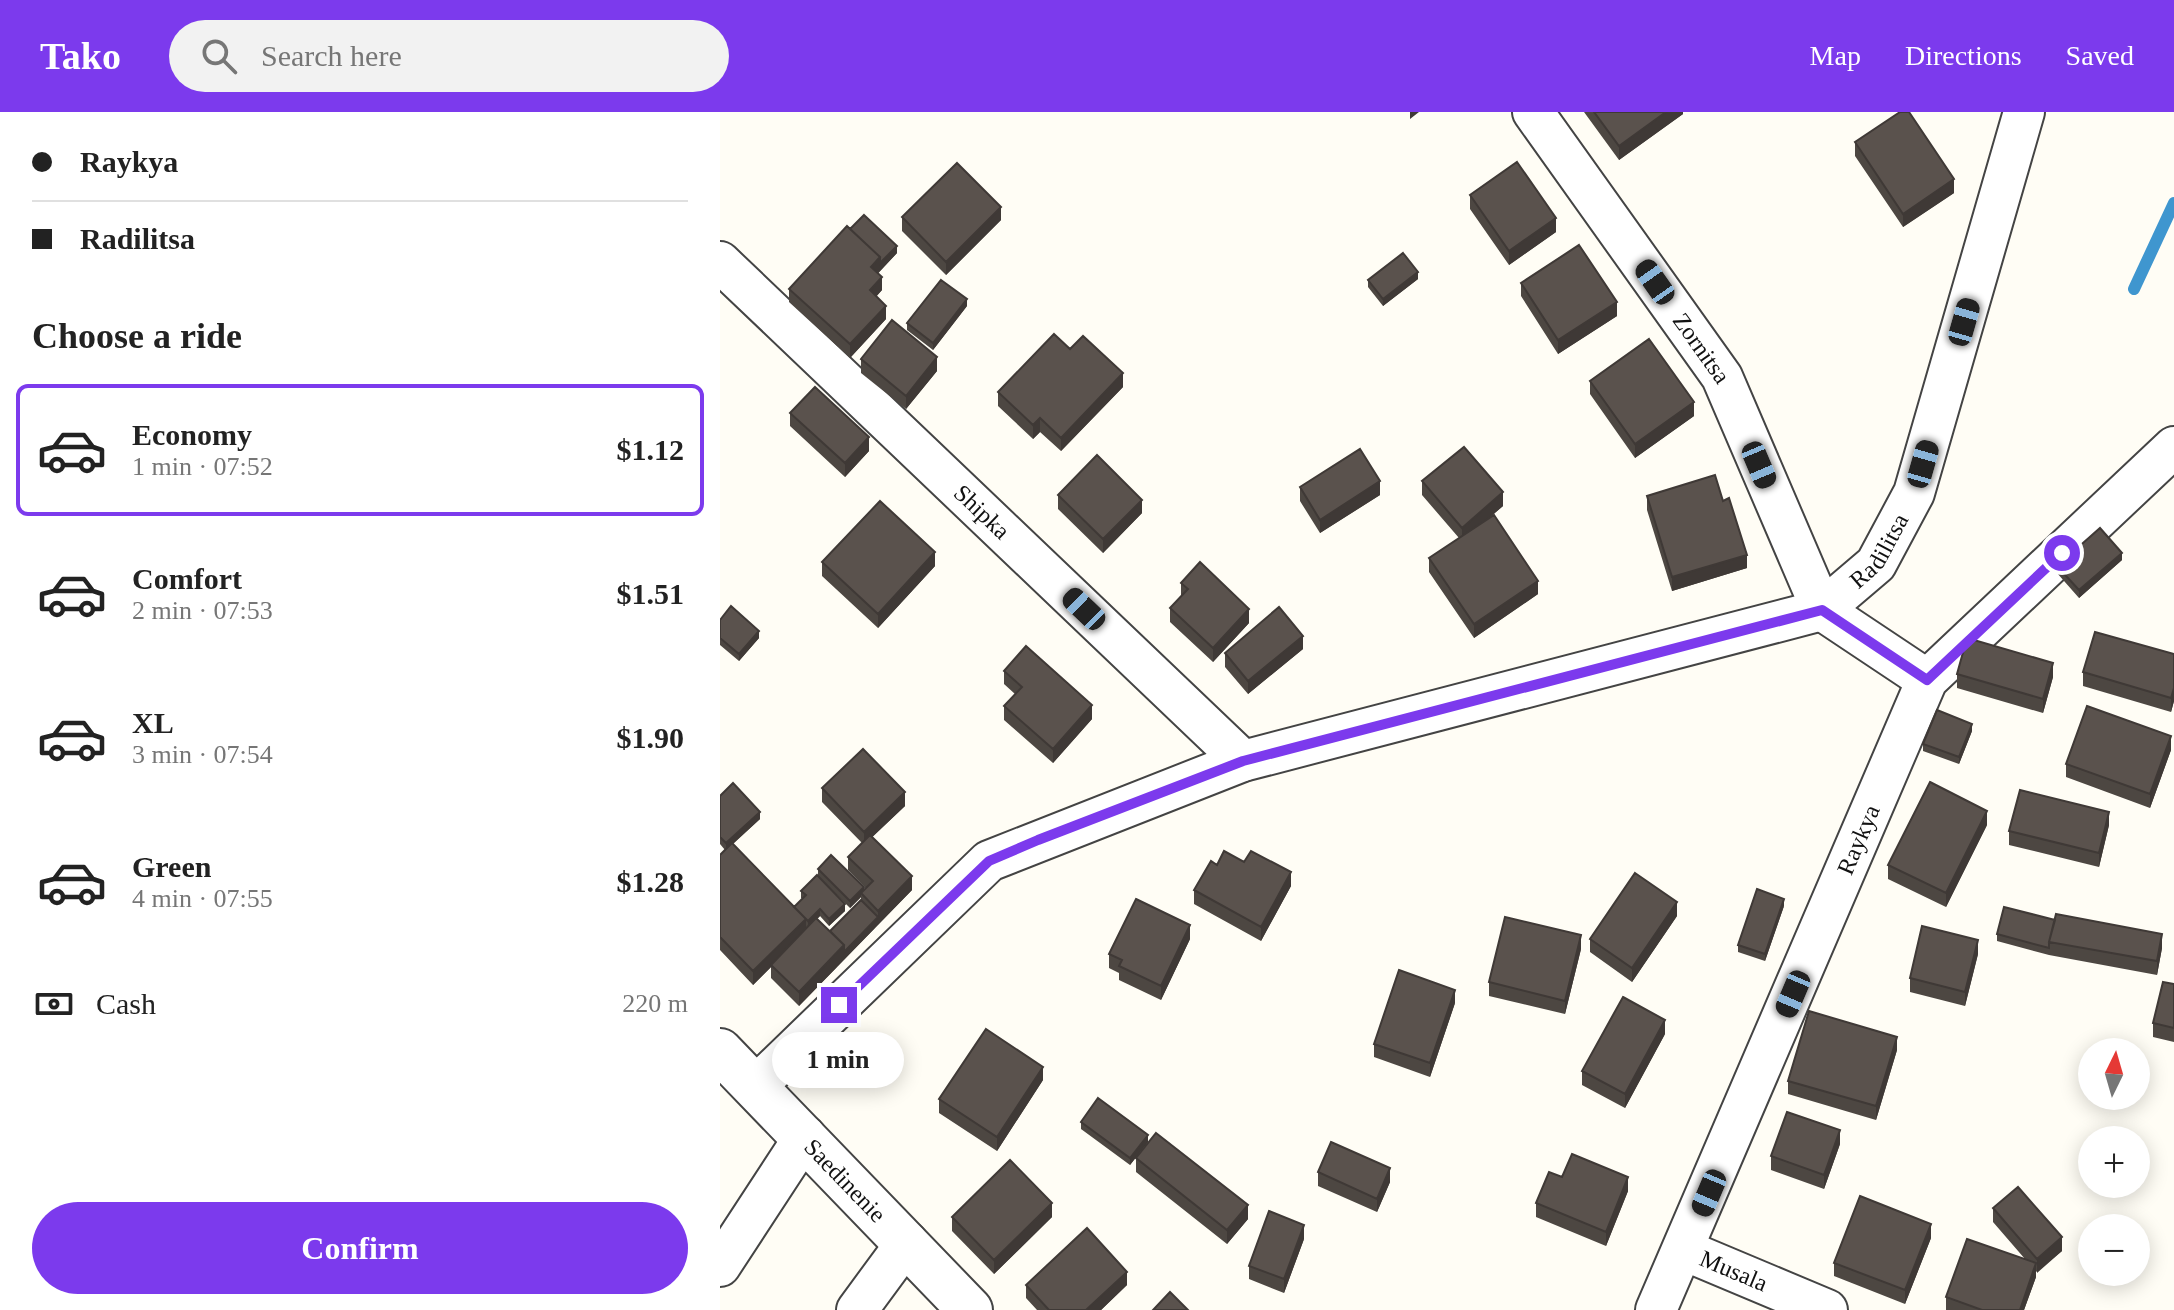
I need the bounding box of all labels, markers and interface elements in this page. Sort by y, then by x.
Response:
search box [169,20,729,92]
icon: search [197,34,241,78]
text: Tako [40,35,121,77]
text: Search here [261,39,402,72]
text: Map [1810,40,1861,71]
text: Directions [1905,40,2022,71]
text: Saved [2066,40,2134,71]
text: Raykya [80,145,178,178]
text: Radilitsa [80,222,195,255]
car [1631,255,1679,309]
car [1946,296,1982,348]
street label: Zornitsa [1668,308,1735,389]
text: Choose a ride [32,316,242,356]
icon: car [36,414,108,486]
text: Economy [132,418,252,451]
text: $1.12 [617,433,684,466]
car [1739,438,1779,492]
car [1905,438,1941,490]
text: 1 min · 07:52 [132,452,273,481]
street label: Shipka [949,479,1015,545]
street label: Radilitsa [1845,509,1914,594]
route start [2044,535,2080,571]
icon: car [36,558,108,630]
text: Comfort [132,562,242,595]
text: $1.51 [617,577,684,610]
car [1058,584,1110,634]
text: 2 min · 07:53 [132,596,273,625]
icon: car [36,702,108,774]
text: XL [132,706,174,739]
text: $1.90 [617,721,684,754]
text: 3 min · 07:54 [132,740,273,769]
street label: Raykya [1832,801,1885,878]
icon: car [36,846,108,918]
text: Green [132,850,211,883]
text: $1.28 [617,865,684,898]
text: 4 min · 07:55 [132,884,273,913]
car [1773,967,1813,1021]
icon: cash [32,982,76,1026]
text: Cash [96,987,156,1020]
route end [821,987,857,1023]
text: 220 m [622,989,688,1018]
callout: 1 min [773,1033,905,1089]
north arrow [2078,1038,2150,1110]
map controls [2078,1038,2150,1286]
text: 1 min [807,1045,869,1074]
button: + [2078,1126,2150,1198]
street label: Saedinenie [799,1134,891,1227]
car [1689,1166,1729,1220]
button: Confirm [32,1202,688,1294]
button: − [2078,1214,2150,1286]
street label: Musala [1696,1245,1772,1297]

